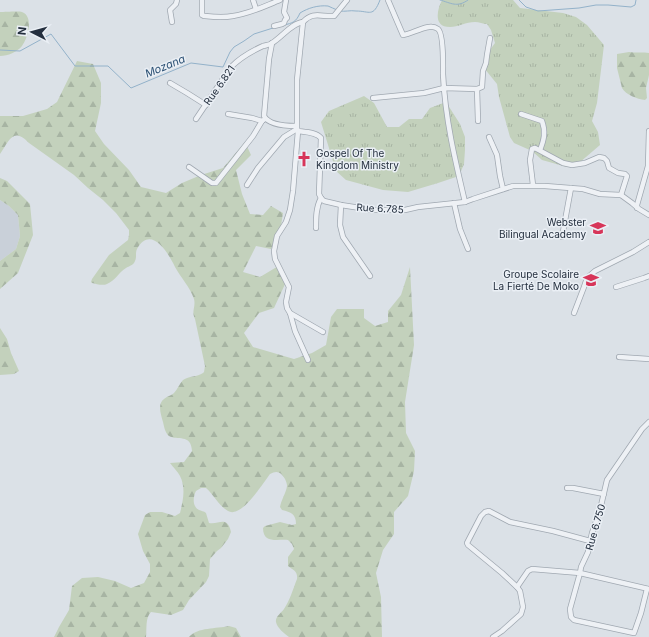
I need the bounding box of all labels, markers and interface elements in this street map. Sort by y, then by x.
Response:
north arrow [12,12,52,52]
text: N [15,26,29,36]
water label: Mozana [143,51,187,80]
street label: Rue 6.821 [201,63,237,107]
place label: Gospel Of The Kingdom Ministry [316,147,399,171]
church icon: Gospel Of The Kingdom Ministry [295,150,313,168]
street label: Rue 6.785 [356,201,404,215]
place label: Webster Bilingual Academy [499,216,586,240]
school or university icon: Webster Bilingual Academy [589,219,607,237]
place label: Groupe Scolaire La Fierté De Moko [493,268,579,292]
school or university icon: Groupe Scolaire La Fierté De Moko [582,271,600,289]
street label: Rue 6.750 [583,502,607,552]

